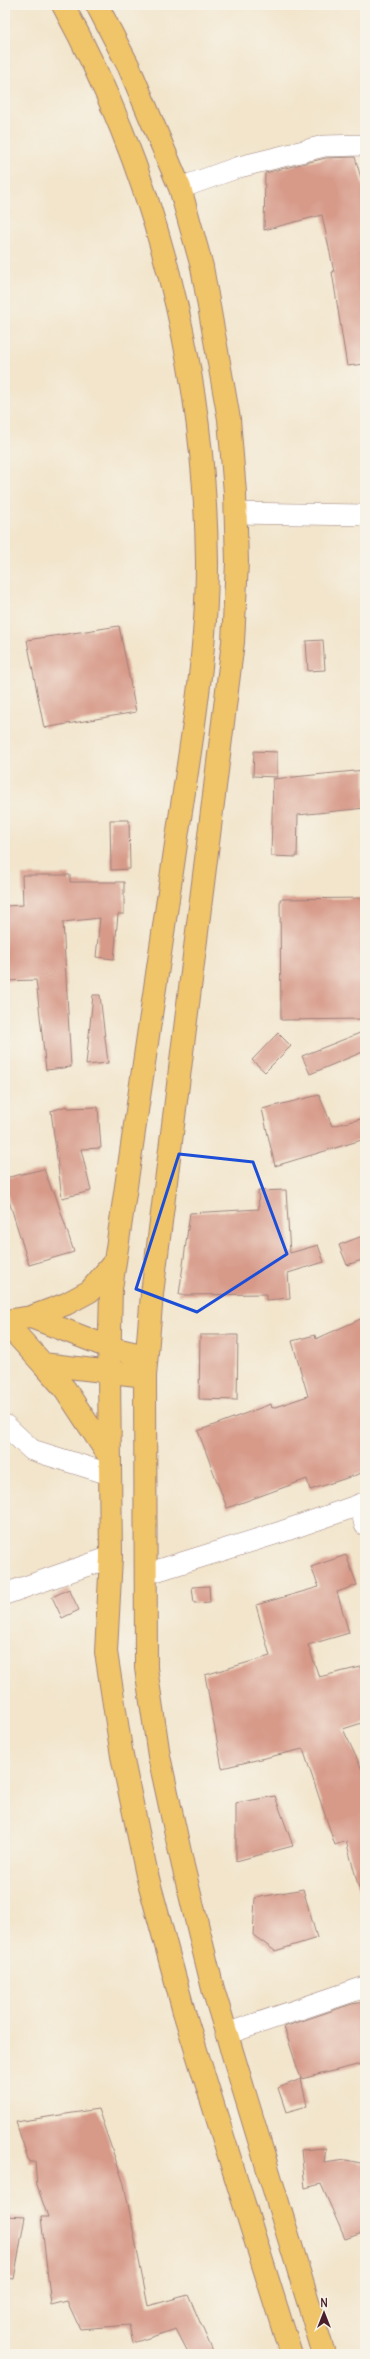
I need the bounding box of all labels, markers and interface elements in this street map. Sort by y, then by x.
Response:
north arrow [304,2293,344,2333]
text: N [320,2296,328,2310]

